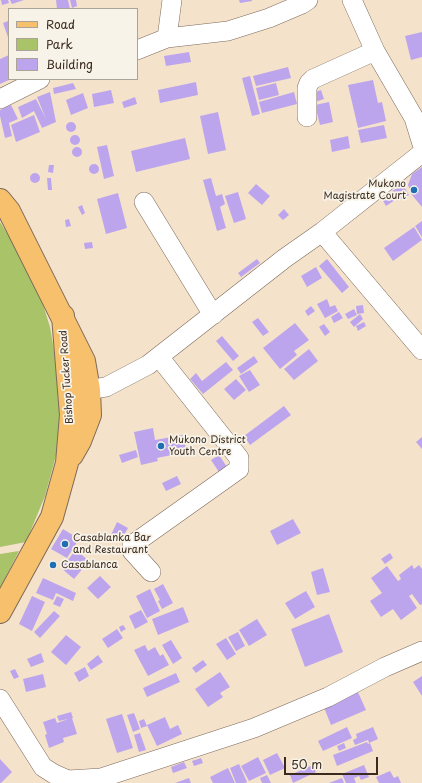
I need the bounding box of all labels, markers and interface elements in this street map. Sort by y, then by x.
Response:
legend [8,8,138,80]
text: Road [46,15,75,33]
text: Park [46,35,73,53]
text: Building [46,55,93,73]
place label: Mukono Magistrate Court [324,178,406,202]
marker: Mukono Magistrate Court [409,185,419,195]
street label: Bishop Tucker Road [58,330,76,424]
place label: Mukono District Youth Centre [169,434,246,458]
marker: Mukono District Youth Centre [156,441,166,451]
place label: Casablanka Bar and Restaurant [73,532,151,556]
marker: Casablanka Bar and Restaurant [60,539,70,549]
place label: Casablanca [61,559,118,571]
marker: Casablanca [48,560,58,570]
scale bar [286,749,380,775]
text: 50 m [291,755,322,773]

